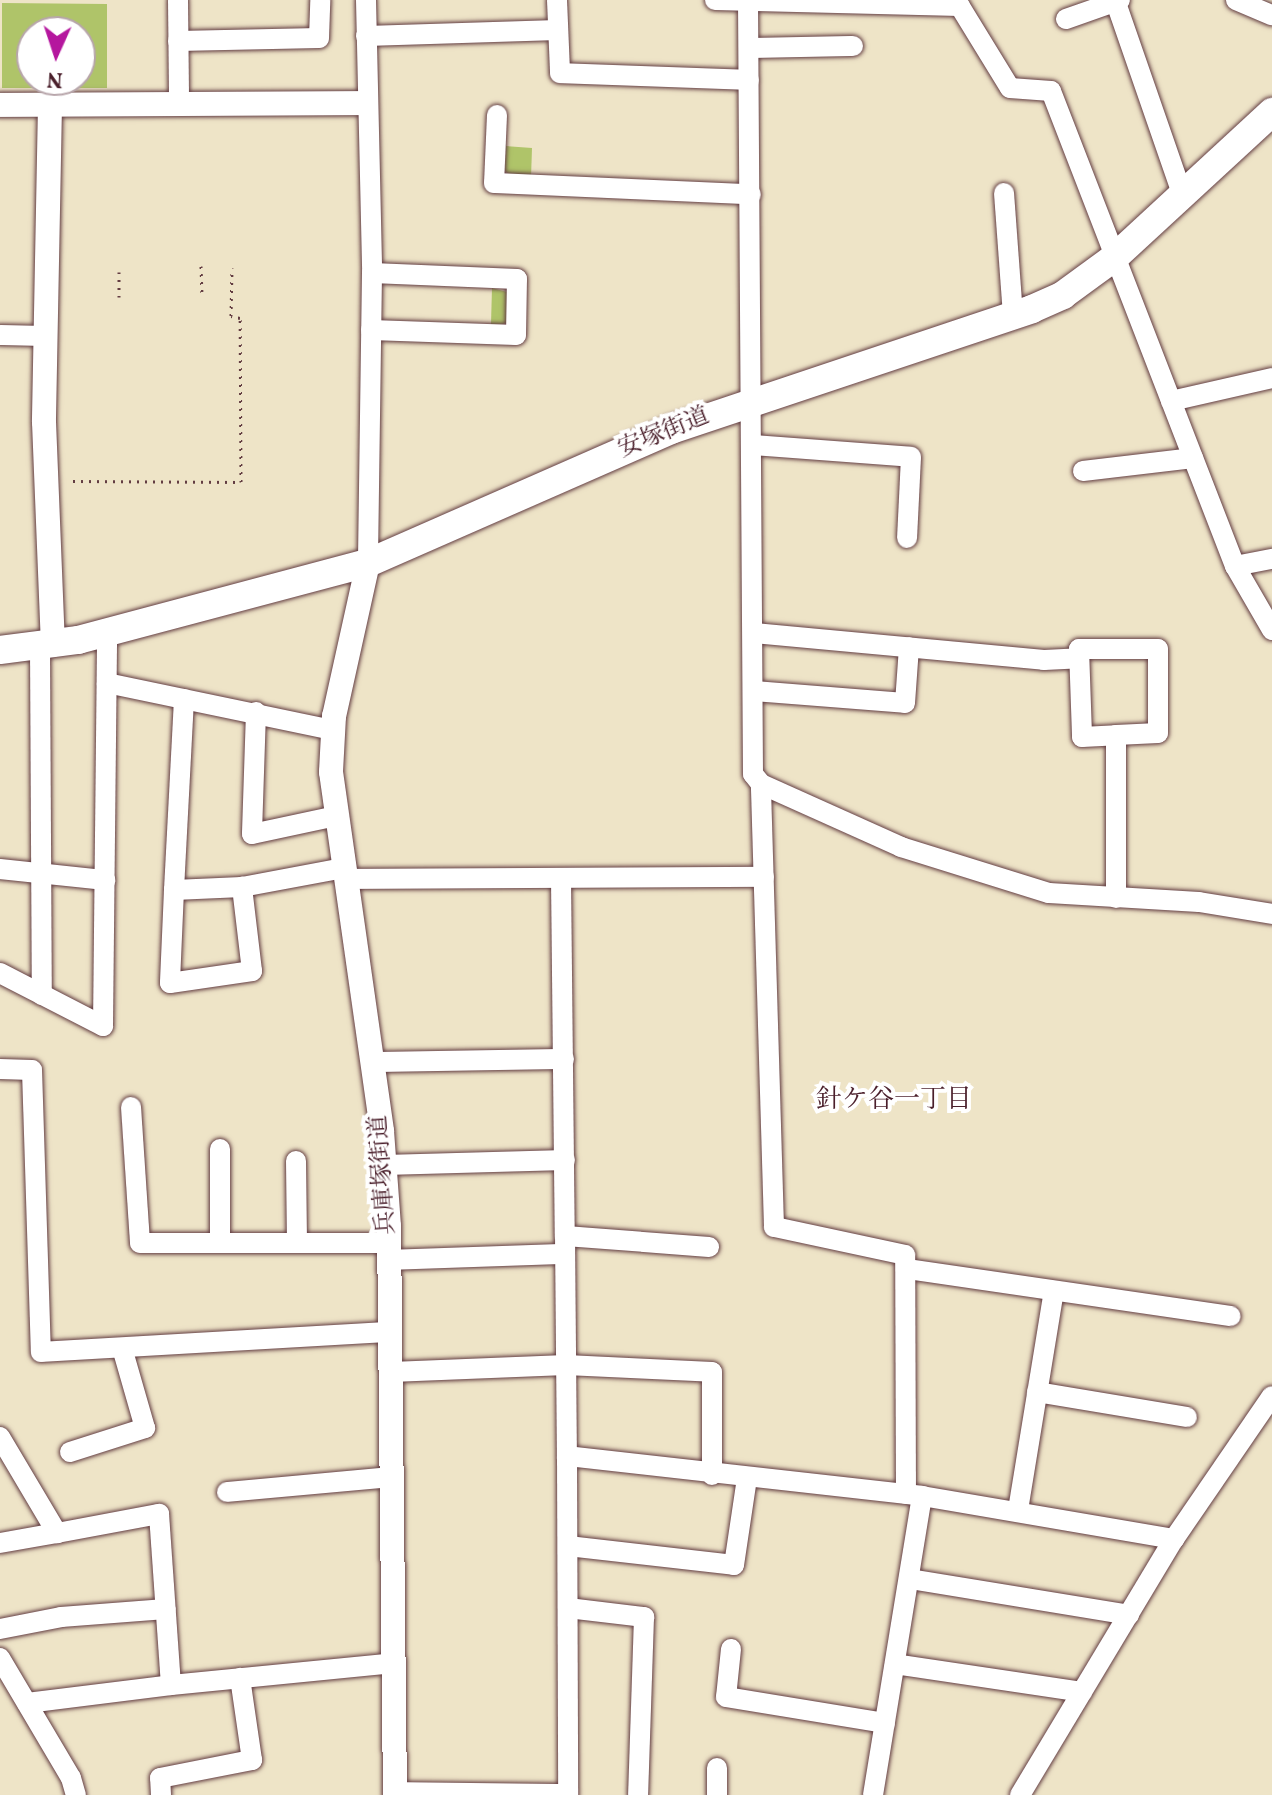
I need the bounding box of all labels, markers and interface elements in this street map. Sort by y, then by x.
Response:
north arrow [16,16,96,96]
text: N [46,63,64,94]
street label: 安塚街道 [614,403,714,465]
district label: 針ケ谷一丁目 [816,1085,972,1117]
street label: 兵庫塚街道 [365,1114,403,1236]

